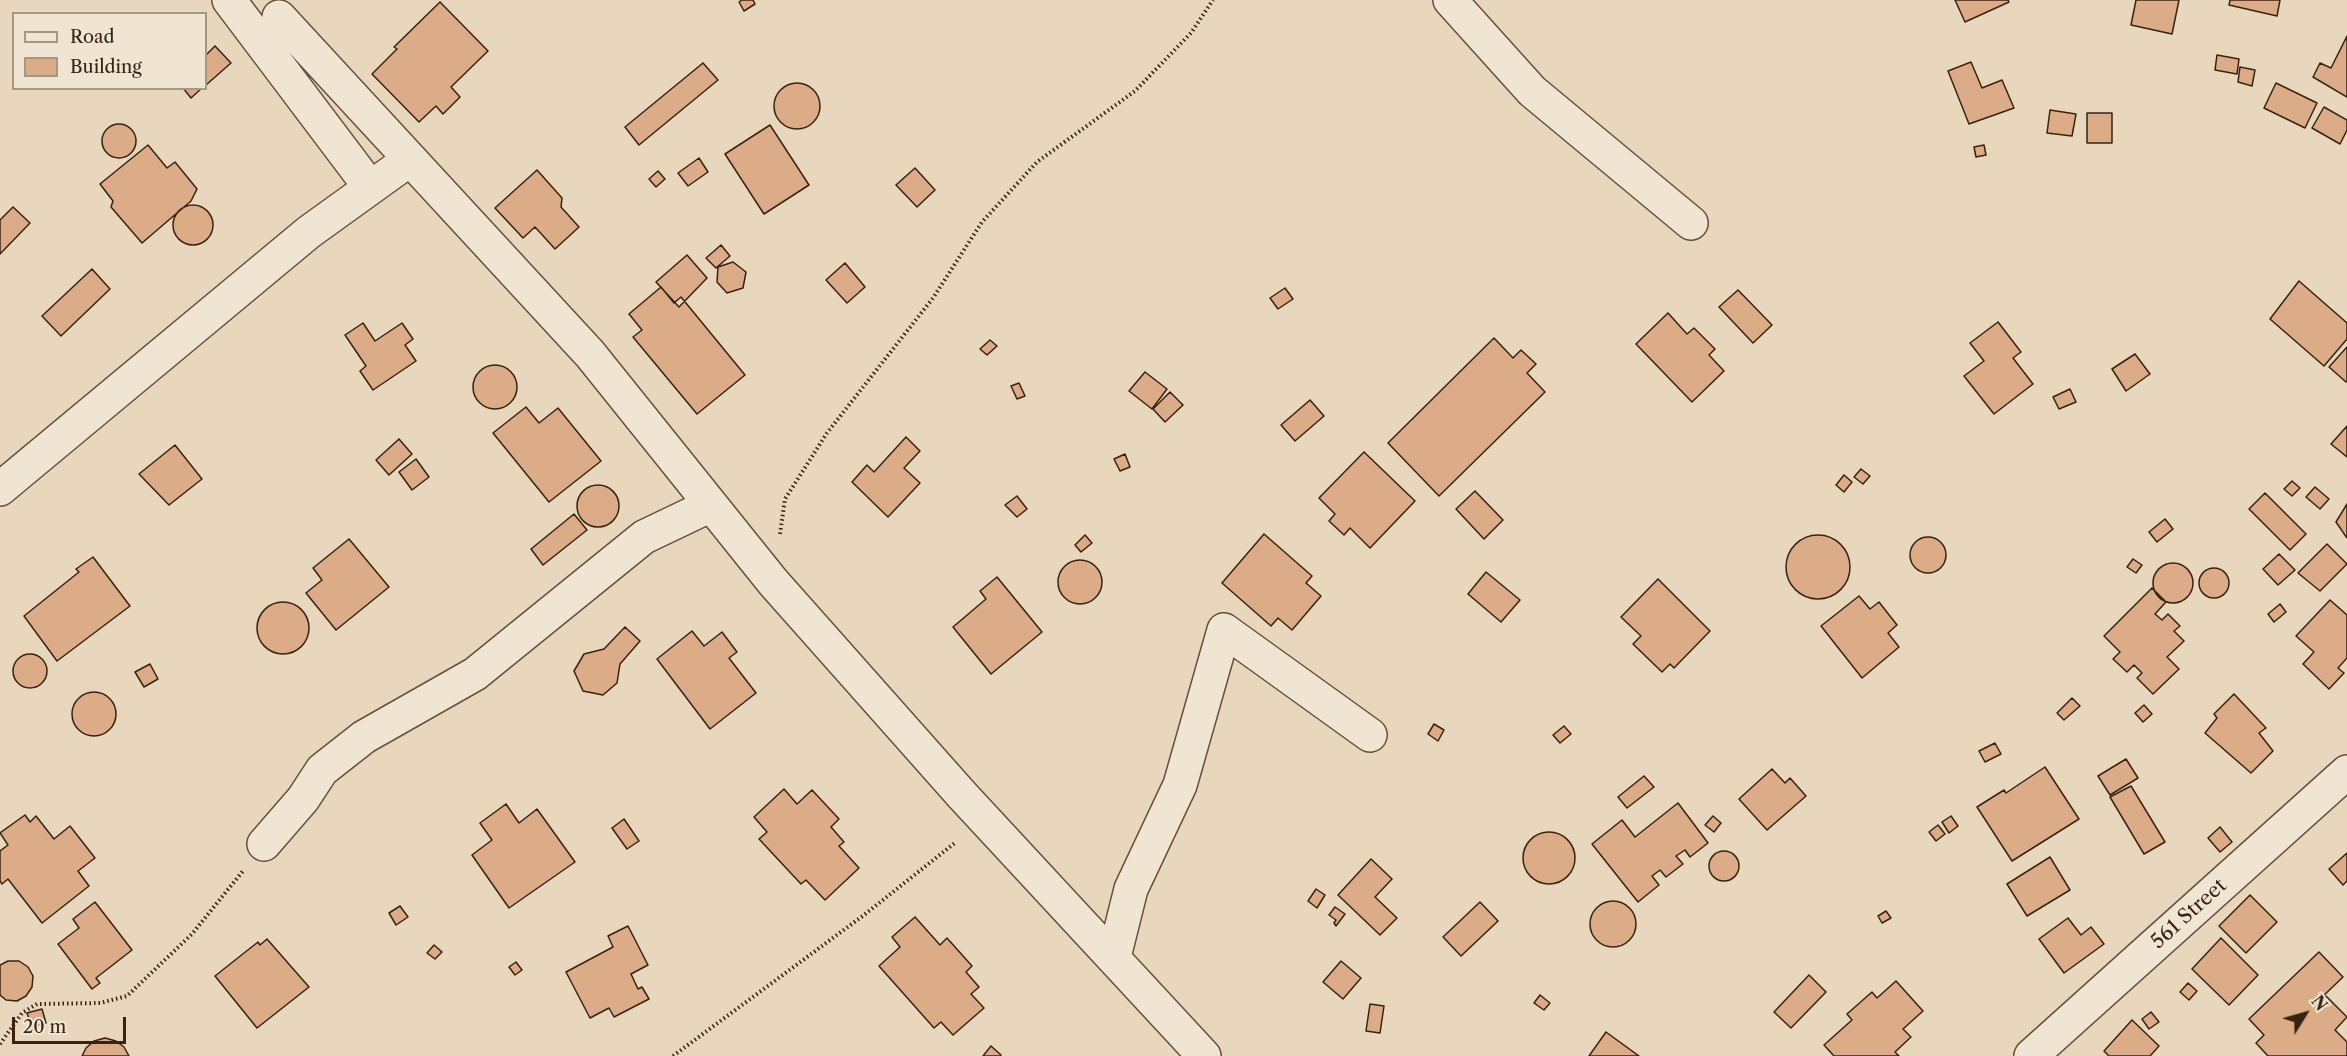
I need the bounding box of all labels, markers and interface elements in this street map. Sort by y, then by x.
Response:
legend [12,12,207,90]
text: Road [70,26,115,48]
text: Building [70,56,142,78]
street label: 561 Street [2146,874,2232,954]
north arrow [2275,984,2335,1044]
text: N [2307,992,2332,1015]
scale bar [15,1005,129,1043]
text: 20 m [23,1016,66,1038]

